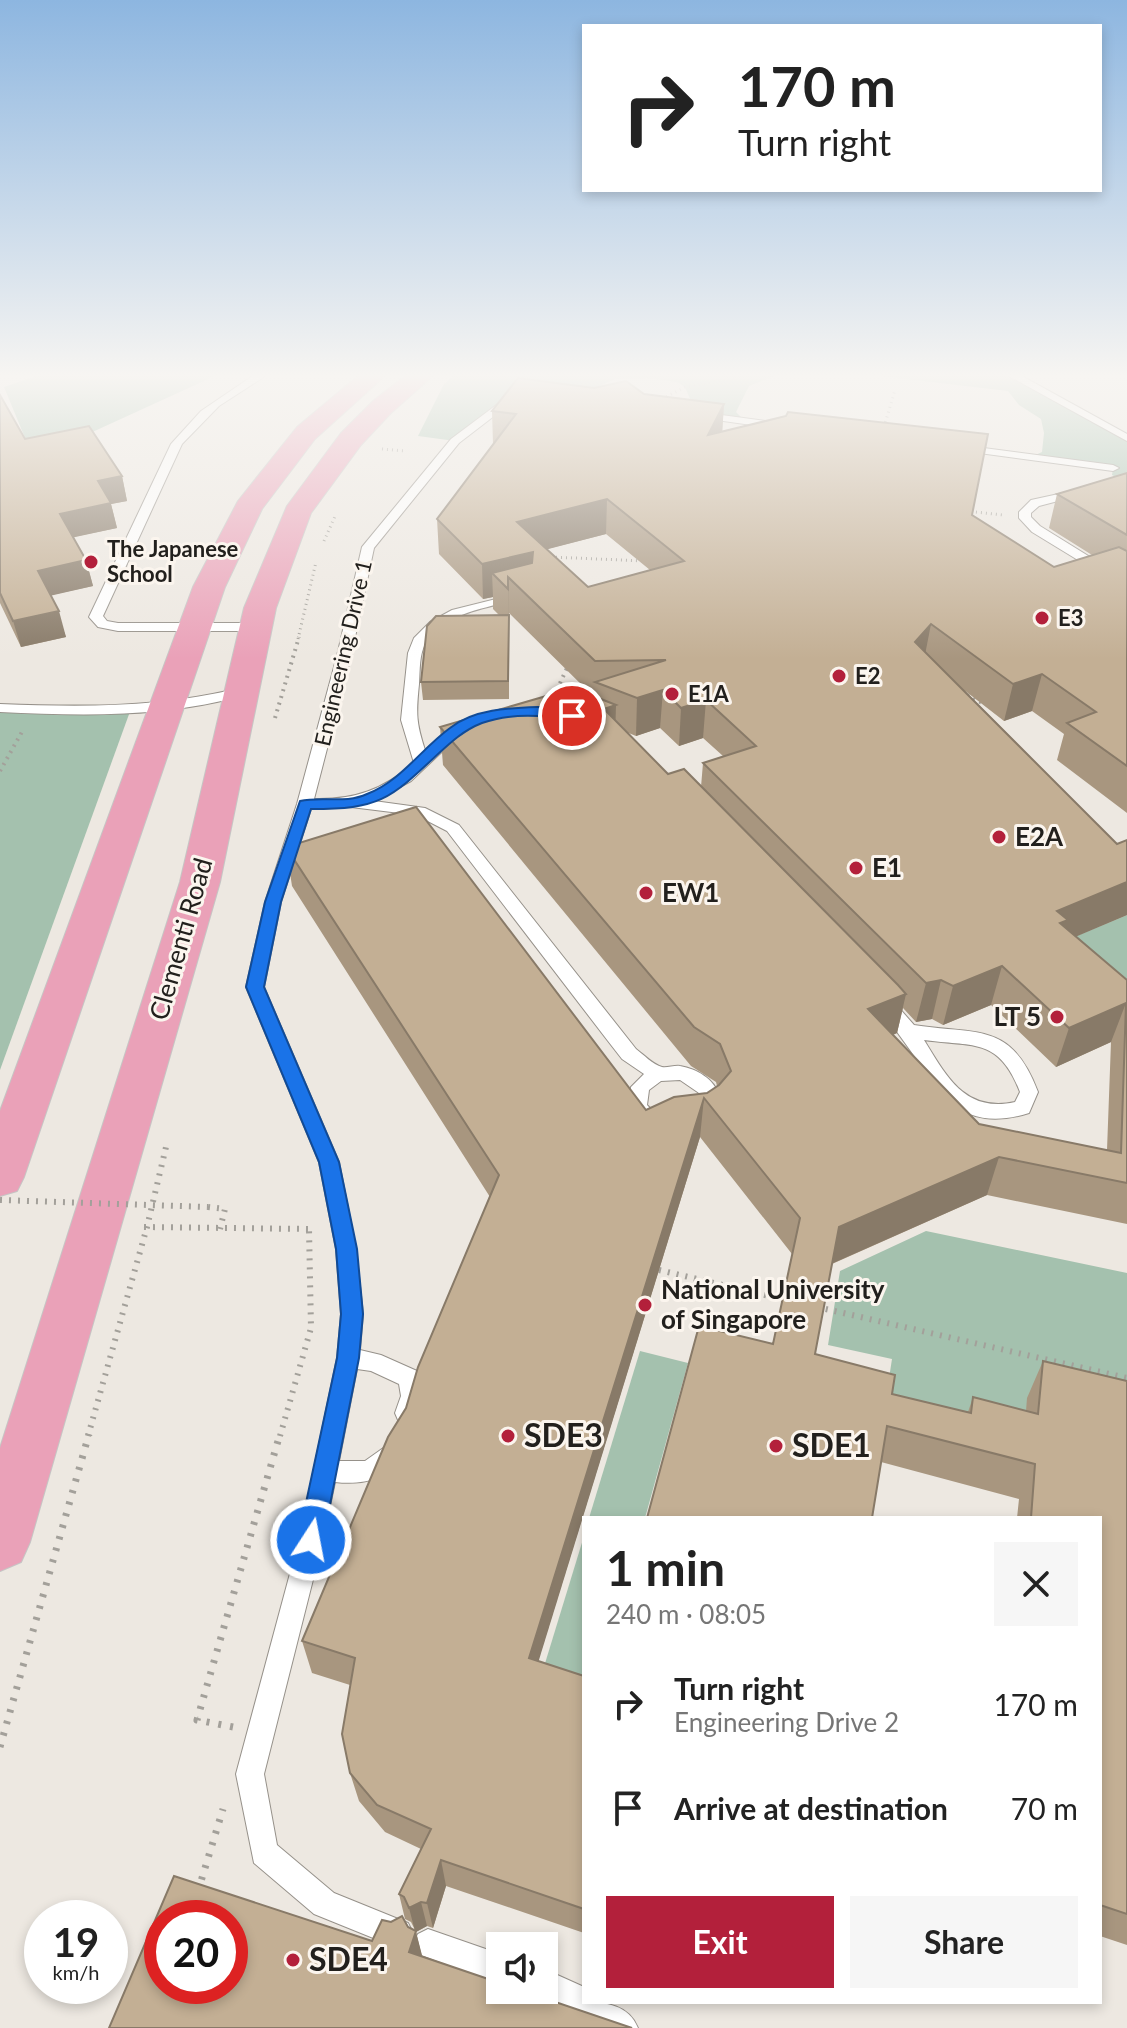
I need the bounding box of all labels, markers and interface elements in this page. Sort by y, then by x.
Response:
text: 170 m [738,52,896,119]
icon: right [606,56,710,160]
text: Turn right [738,120,891,164]
place label: The Japanese School [107,535,239,587]
marker: The Japanese School [82,553,100,571]
street label: Engineering Drive 1 [308,557,377,749]
place label: E3 [1058,604,1083,631]
marker: E3 [1033,609,1051,627]
place label: E2 [855,662,880,689]
marker: E2 [830,667,848,685]
place label: E1A [688,680,729,707]
pin [538,682,606,750]
marker: E1A [663,685,681,703]
icon: arrive [550,694,594,738]
place label: E2A [1015,820,1064,852]
marker: E2A [990,828,1008,846]
place label: E1 [872,851,902,883]
street label: Clementi Road [142,854,218,1023]
marker: E1 [847,859,865,877]
place label: EW1 [662,876,719,908]
marker: EW1 [637,884,655,902]
place label: LT 5 [994,1000,1041,1032]
marker: LT 5 [1048,1008,1066,1026]
place label: National University of Singapore [661,1273,885,1335]
marker: National University of Singapore [636,1296,654,1314]
place label: SDE3 [524,1415,603,1454]
place label: SDE1 [792,1425,871,1464]
marker: SDE3 [499,1427,517,1445]
marker: SDE1 [767,1437,785,1455]
position arrow [269,1498,353,1582]
text: 1 min [606,1539,725,1596]
button: close [994,1542,1078,1626]
text: 240 m · 08:05 [606,1598,766,1630]
text: Turn right [674,1670,804,1706]
icon: right [606,1682,650,1726]
text: 170 m [993,1686,1078,1722]
text: Engineering Drive 2 [674,1706,899,1738]
icon: arrive [606,1786,650,1830]
text: Arrive at destination [674,1790,948,1826]
text: 70 m [1011,1790,1078,1826]
button: Exit [606,1896,834,1988]
button: Share [850,1896,1078,1988]
speed limit sign: 20 [144,1900,248,2004]
text: 19 [53,1918,99,1966]
map controls [486,1932,558,2004]
button: sound [486,1932,558,2004]
place label: SDE4 [309,1939,388,1978]
marker: SDE4 [284,1951,302,1969]
text: km/h [53,1960,99,1984]

